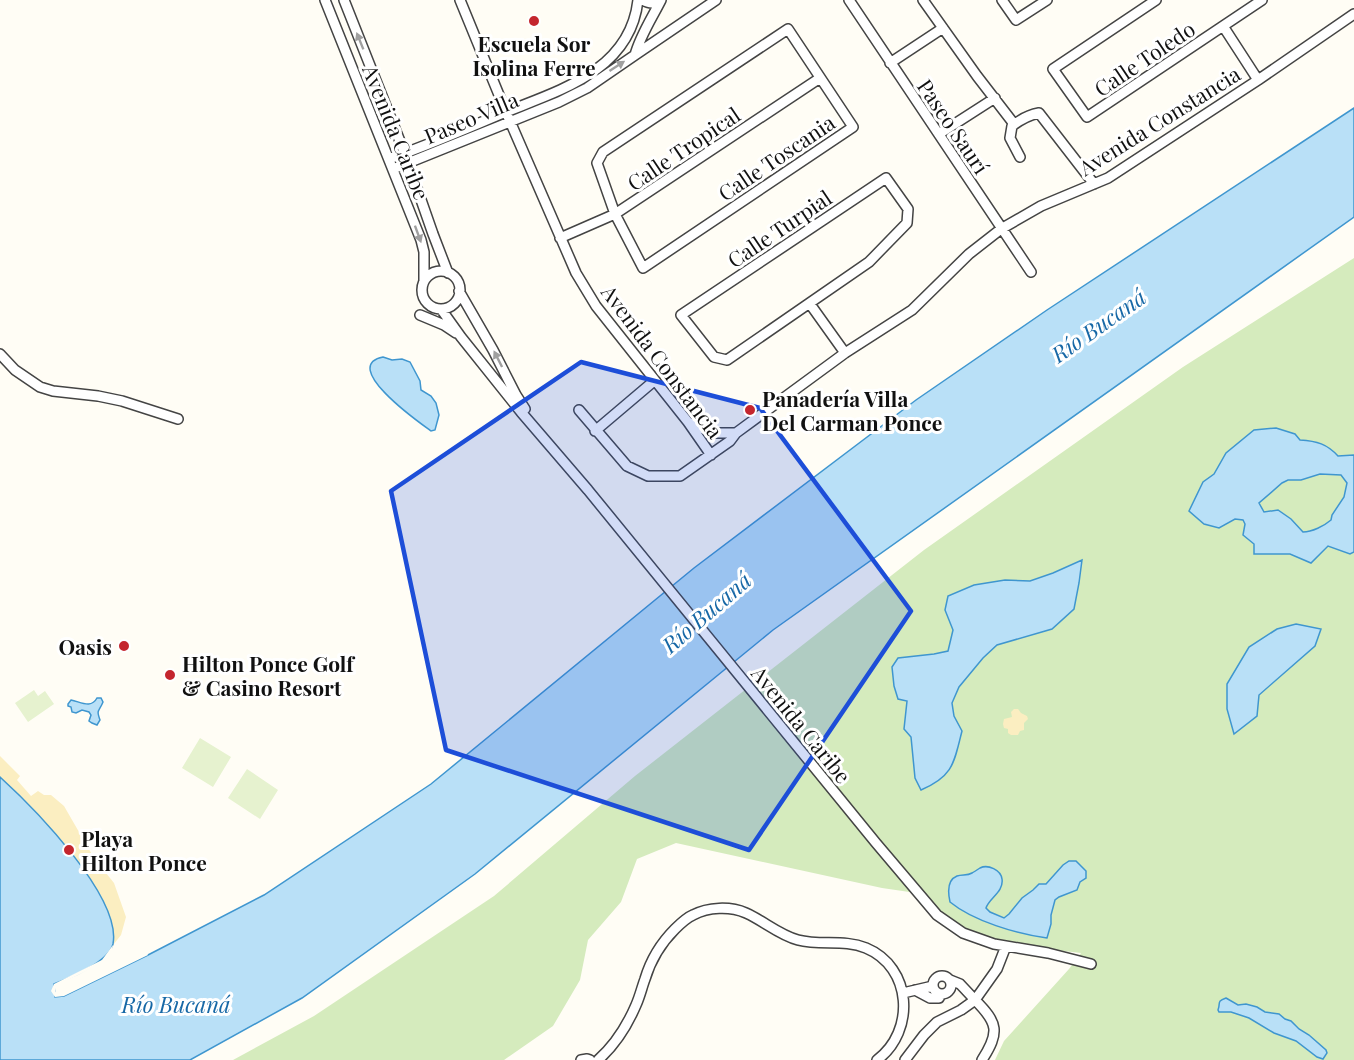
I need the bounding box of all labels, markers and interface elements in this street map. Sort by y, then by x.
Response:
marker: Escuela Sor Isolina Ferre [527,14,541,28]
street label: Calle Toledo [1088,14,1200,102]
place label: Escuela Sor Isolina Ferre [472,29,596,81]
one-way arrow [355,31,365,49]
street label: Avenida Caribe [357,59,437,204]
street label: Avenida Constancia [1072,59,1245,182]
one-way arrow [609,61,626,72]
street label: Paseo Saurí [912,73,996,179]
street label: Paseo Villa [420,84,523,149]
street label: Calle Tropical [621,100,745,196]
street label: Calle Toscania [712,107,840,206]
street label: Calle Turpial [721,183,837,273]
one-way arrow [414,225,424,243]
street label: Avenida Constancia [595,278,730,444]
water label: Río Bucaná [1044,281,1152,369]
one-way arrow [493,351,503,368]
place label: Panadería Villa Del Carman Ponce [762,384,942,436]
marker: Panadería Villa Del Carman Ponce [743,403,757,417]
water label: Río Bucaná [654,565,757,660]
place label: Oasis [59,632,112,660]
marker: Oasis [117,639,131,653]
place label: Hilton Ponce Golf & Casino Resort [182,649,356,701]
street label: Avenida Caribe [745,659,858,788]
marker: Hilton Ponce Golf & Casino Resort [163,668,177,682]
place label: Playa Hilton Ponce [81,824,207,876]
marker: Playa Hilton Ponce [62,843,76,857]
water label: Río Bucaná [120,989,231,1019]

